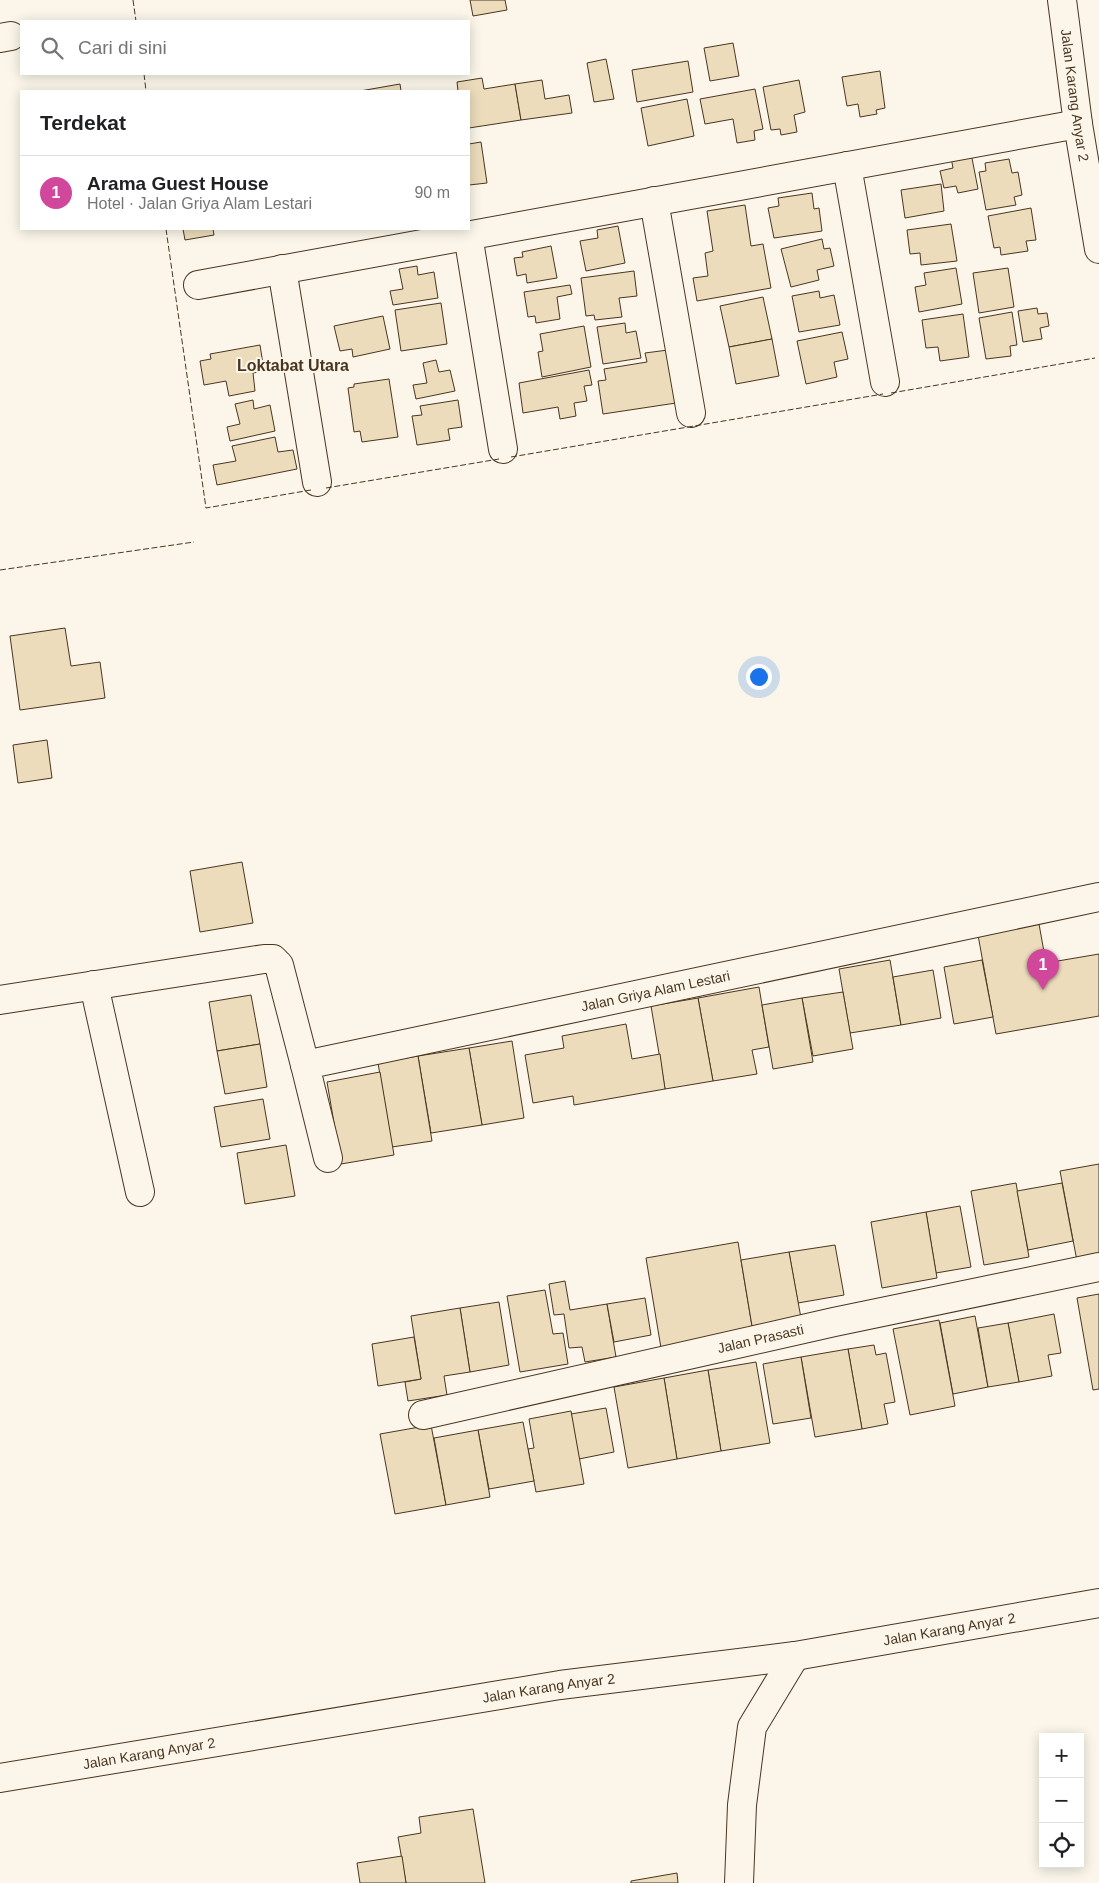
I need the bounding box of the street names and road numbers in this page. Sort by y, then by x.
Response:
street label: Jalan Karang Anyar 2 [1058,28,1092,163]
street label: Jalan Griya Alam Lestari [579,967,731,1014]
street label: Jalan Prasasti [716,1321,805,1356]
street label: Jalan Karang Anyar 2 [882,1610,1017,1649]
street label: Jalan Karang Anyar 2 [481,1670,616,1706]
street label: Jalan Karang Anyar 2 [82,1734,217,1772]

